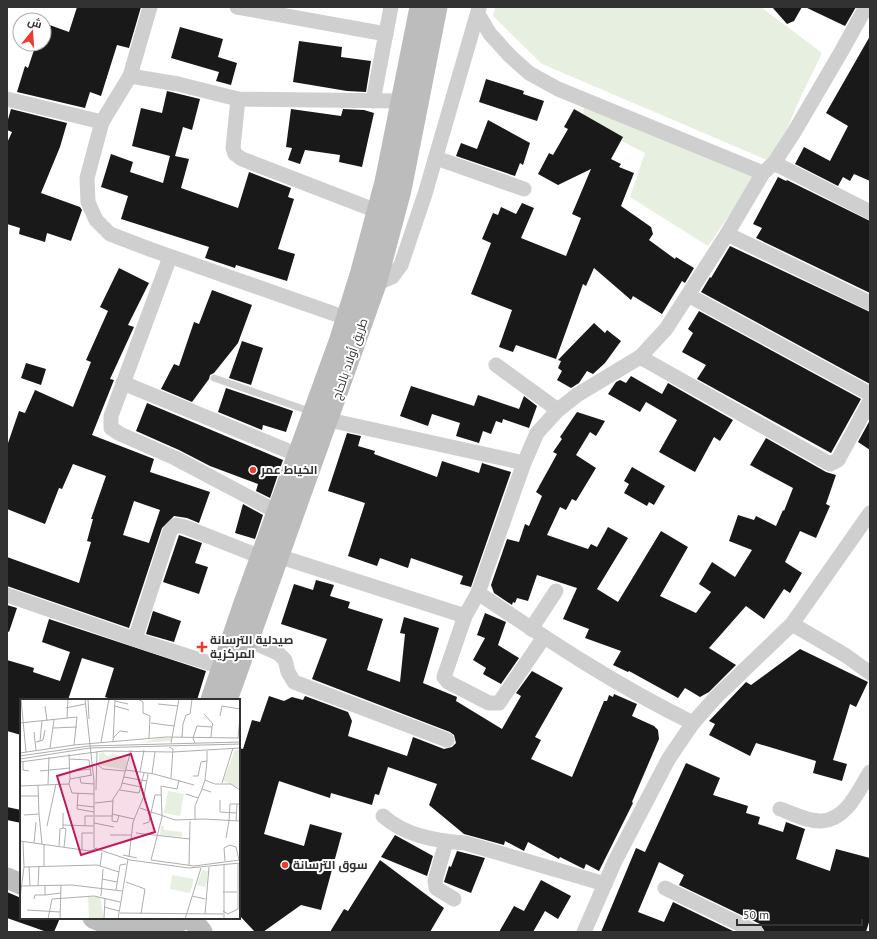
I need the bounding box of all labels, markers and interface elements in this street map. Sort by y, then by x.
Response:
north arrow [12,12,52,52]
text: ش [26,14,44,31]
street label: طريق أولاد بالحاج [329,316,371,402]
place label: الخياط عمر [260,462,317,478]
marker: الخياط عمر [248,465,258,475]
place label: صيدلية الترسانة المركزية [210,632,293,662]
marker: صيدلية الترسانة المركزية [197,642,207,652]
inset map [20,699,240,919]
place label: سوق الترسانة [293,857,368,873]
marker: سوق الترسانة [280,860,290,870]
scale bar [737,901,862,927]
text: 50 m [743,907,769,922]

